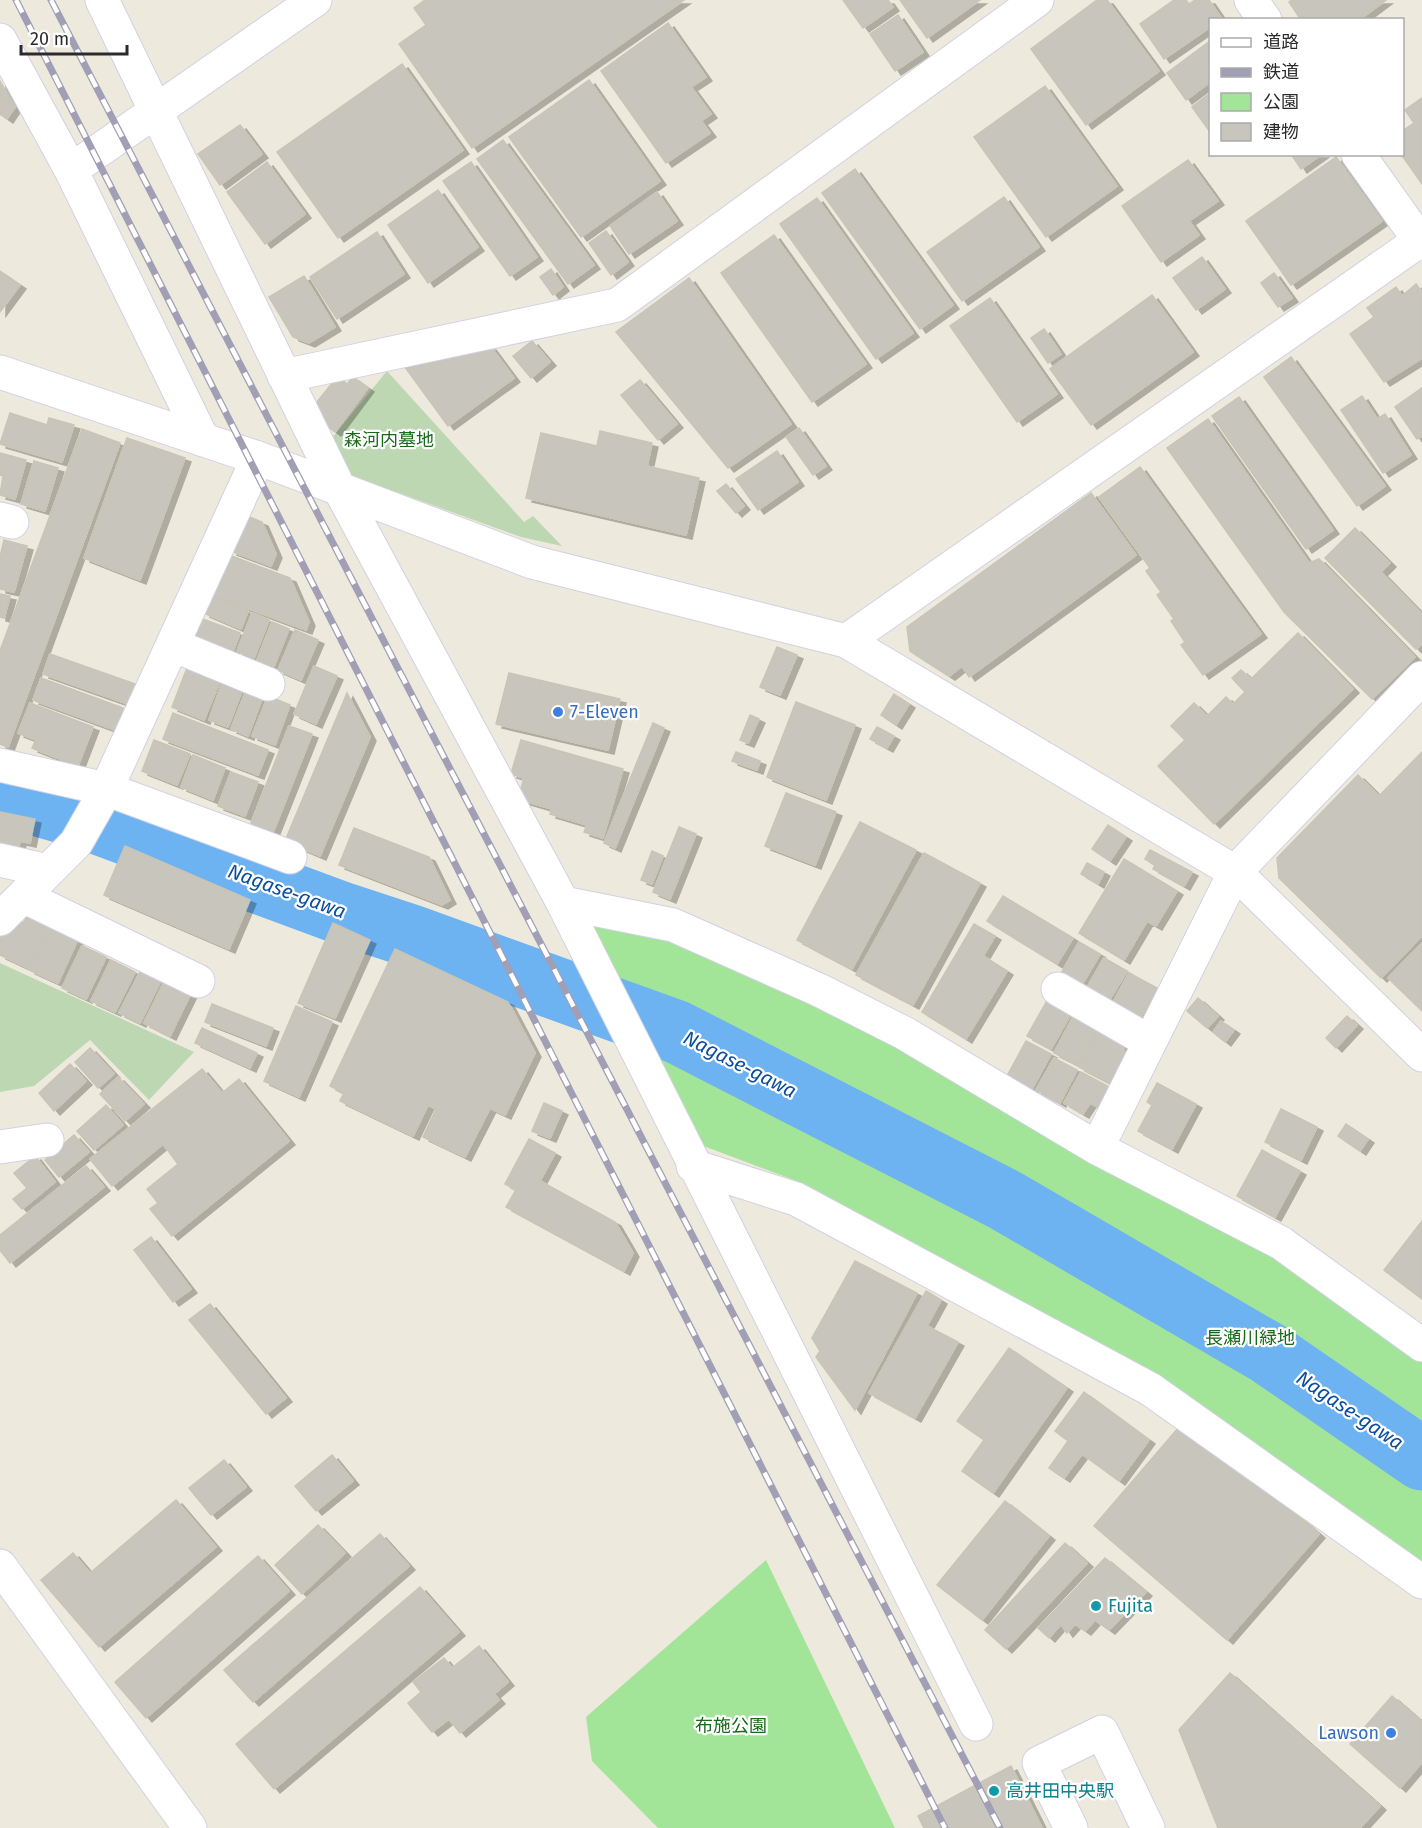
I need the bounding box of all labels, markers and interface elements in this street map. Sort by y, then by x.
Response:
scale bar [21,18,128,56]
legend [1209,18,1404,156]
text: 20 m [30,28,69,50]
text: 道路 [1263,31,1299,53]
text: 鉄道 [1263,61,1299,83]
text: 公園 [1263,91,1299,113]
text: 建物 [1263,121,1299,143]
park label: 森河内墓地 [344,429,434,451]
place label: 7-Eleven [570,701,639,723]
marker: 7-Eleven [551,705,565,719]
water label: Nagase-gawa [225,859,349,923]
water label: Nagase-gawa [679,1025,801,1103]
park label: 長瀬川緑地 [1205,1327,1295,1349]
water label: Nagase-gawa [1292,1365,1408,1455]
place label: Fujita [1108,1595,1153,1617]
marker: Fujita [1089,1599,1103,1613]
park label: 布施公園 [695,1715,767,1737]
place label: Lawson [1318,1722,1379,1744]
marker: Lawson [1384,1726,1398,1740]
place label: 高井田中央駅 [1006,1780,1114,1802]
marker: 高井田中央駅 [987,1784,1001,1798]

